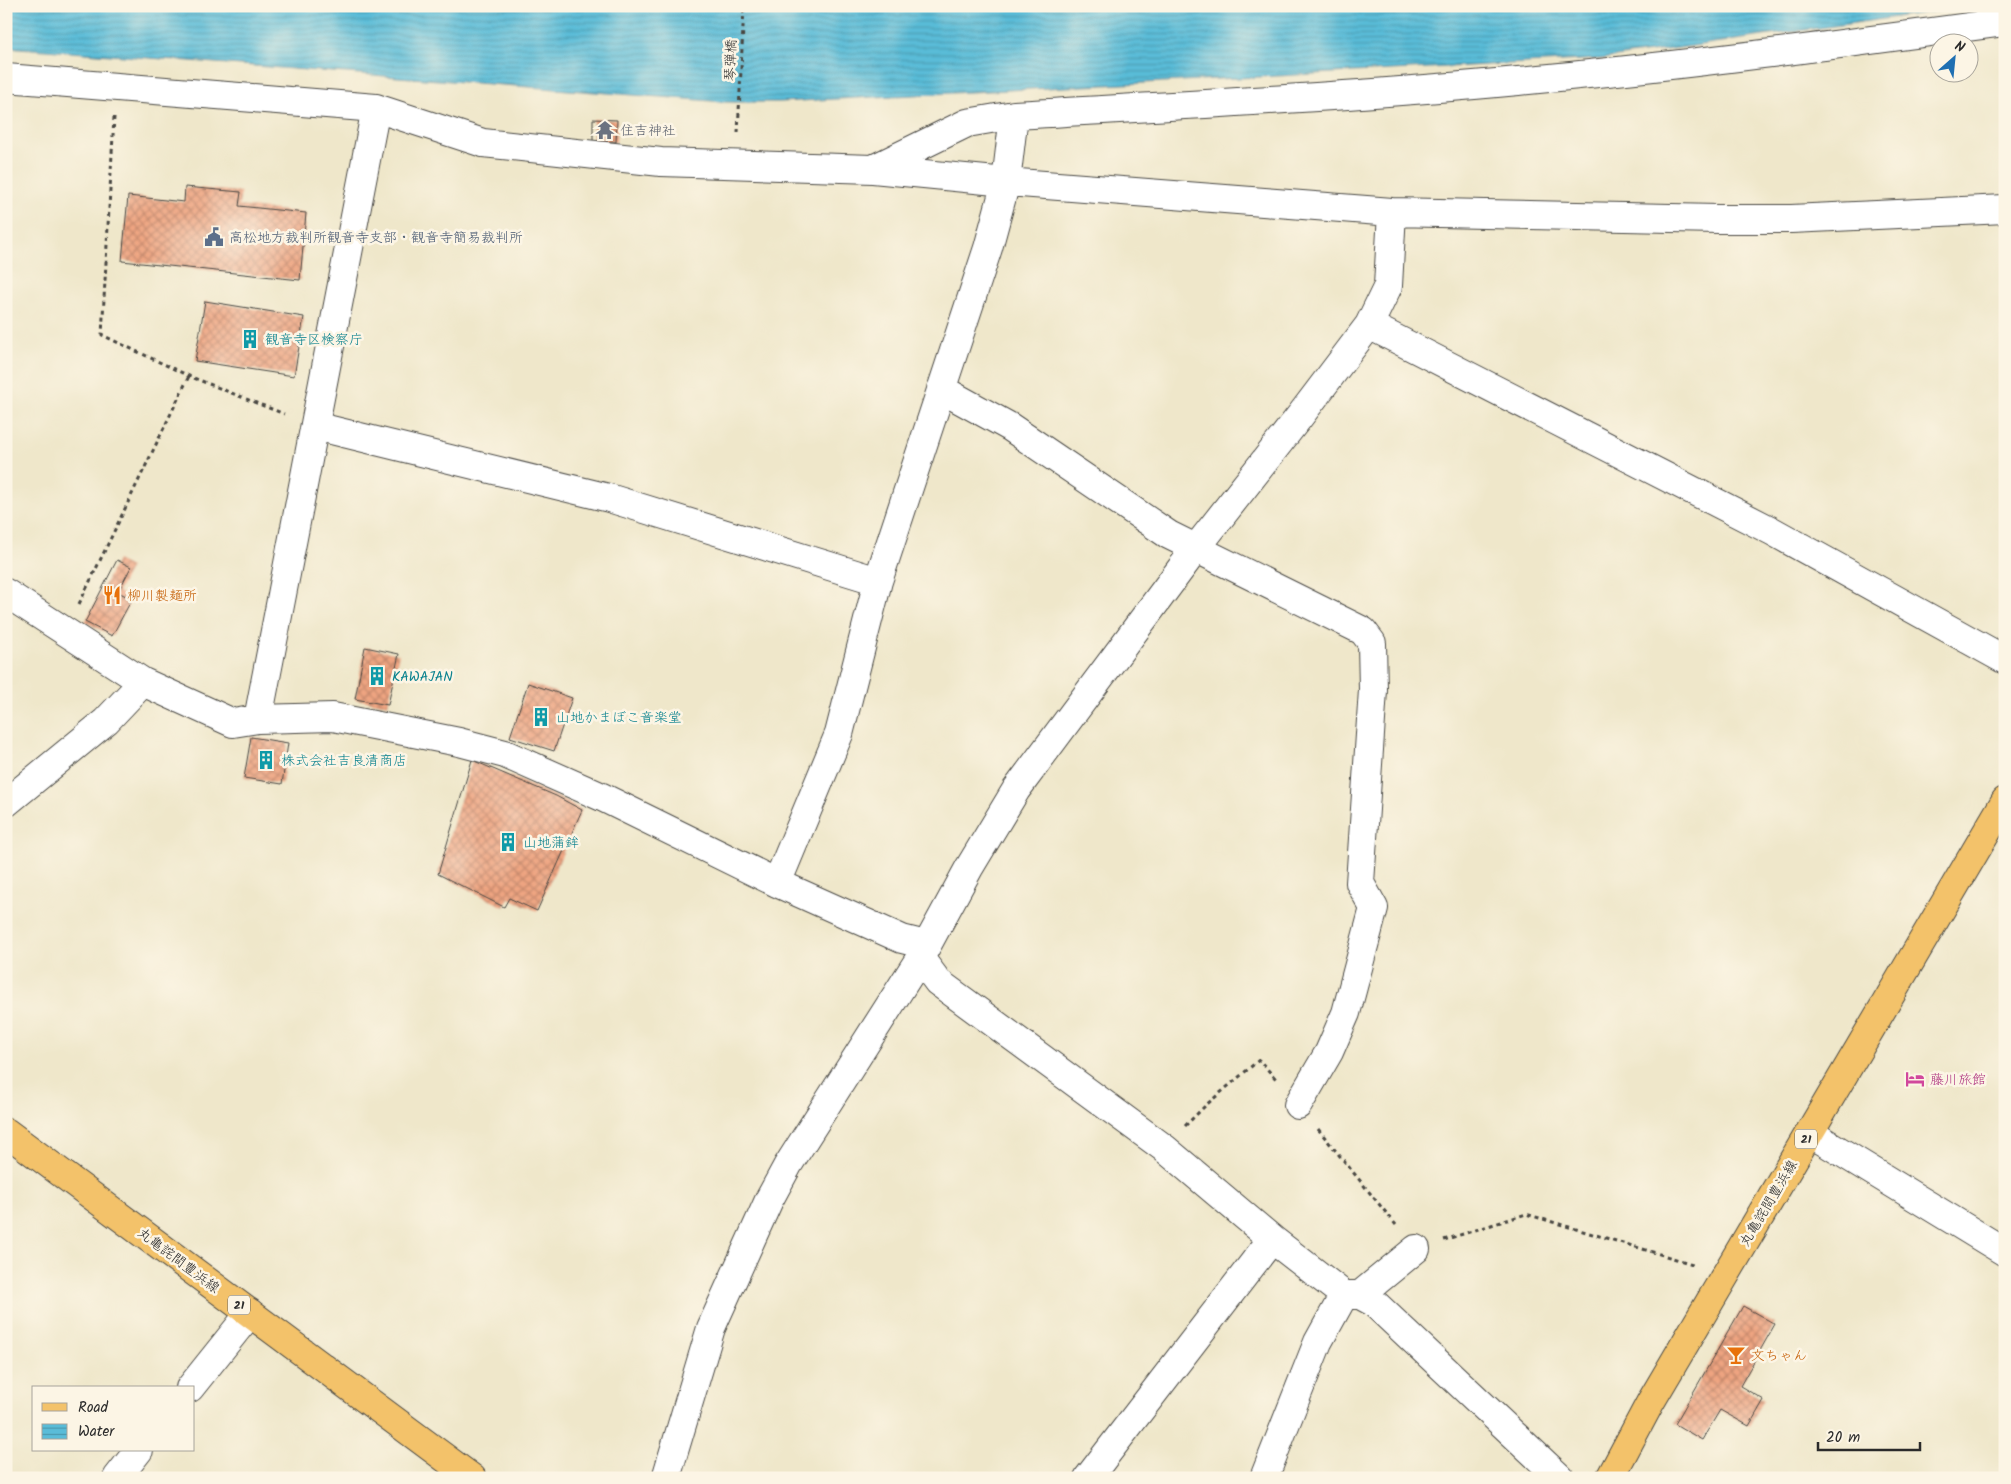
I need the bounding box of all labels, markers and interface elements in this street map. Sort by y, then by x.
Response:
north arrow [1928,32,1978,82]
text: N [1951,35,1969,59]
street label: 琴弾橋 [719,39,743,81]
temple icon: 住吉神社 [594,119,616,141]
place label: 住吉神社 [620,120,676,142]
public building icon: 高松地方裁判所観音寺支部・観音寺簡易裁判所 [203,226,225,248]
place label: 高松地方裁判所観音寺支部・観音寺簡易裁判所 [229,227,523,249]
building icon: 観音寺区検察庁 [239,328,261,350]
place label: 観音寺区検察庁 [265,329,363,351]
restaurant icon: 柳川製麺所 [101,584,123,606]
place label: 柳川製麺所 [127,585,197,607]
building icon: KAWAJAN [366,665,388,687]
place label: KAWAJAN [392,666,453,688]
building icon: 山地かまぼこ音楽堂 [530,706,552,728]
place label: 山地かまぼこ音楽堂 [556,707,682,729]
building icon: 株式会社吉良清商店 [255,749,277,771]
place label: 株式会社吉良清商店 [281,750,407,772]
building icon: 山地蒲鉾 [497,831,519,853]
place label: 山地蒲鉾 [523,832,579,854]
hotel icon: 藤川旅館 [1904,1068,1926,1090]
place label: 藤川旅館 [1930,1069,1986,1091]
road number: 21 [1795,1130,1817,1148]
street label: 丸亀詫間豊浜線 [1734,1156,1804,1251]
street label: 丸亀詫間豊浜線 [133,1223,224,1299]
road number: 21 [228,1296,250,1314]
bar icon: 文ちゃん [1725,1344,1747,1366]
place label: 文ちゃん [1751,1345,1807,1367]
legend [32,1386,195,1452]
text: Road [78,1396,109,1420]
scale bar [1818,1419,1921,1451]
text: Water [78,1420,115,1444]
text: 20 m [1826,1426,1860,1450]

